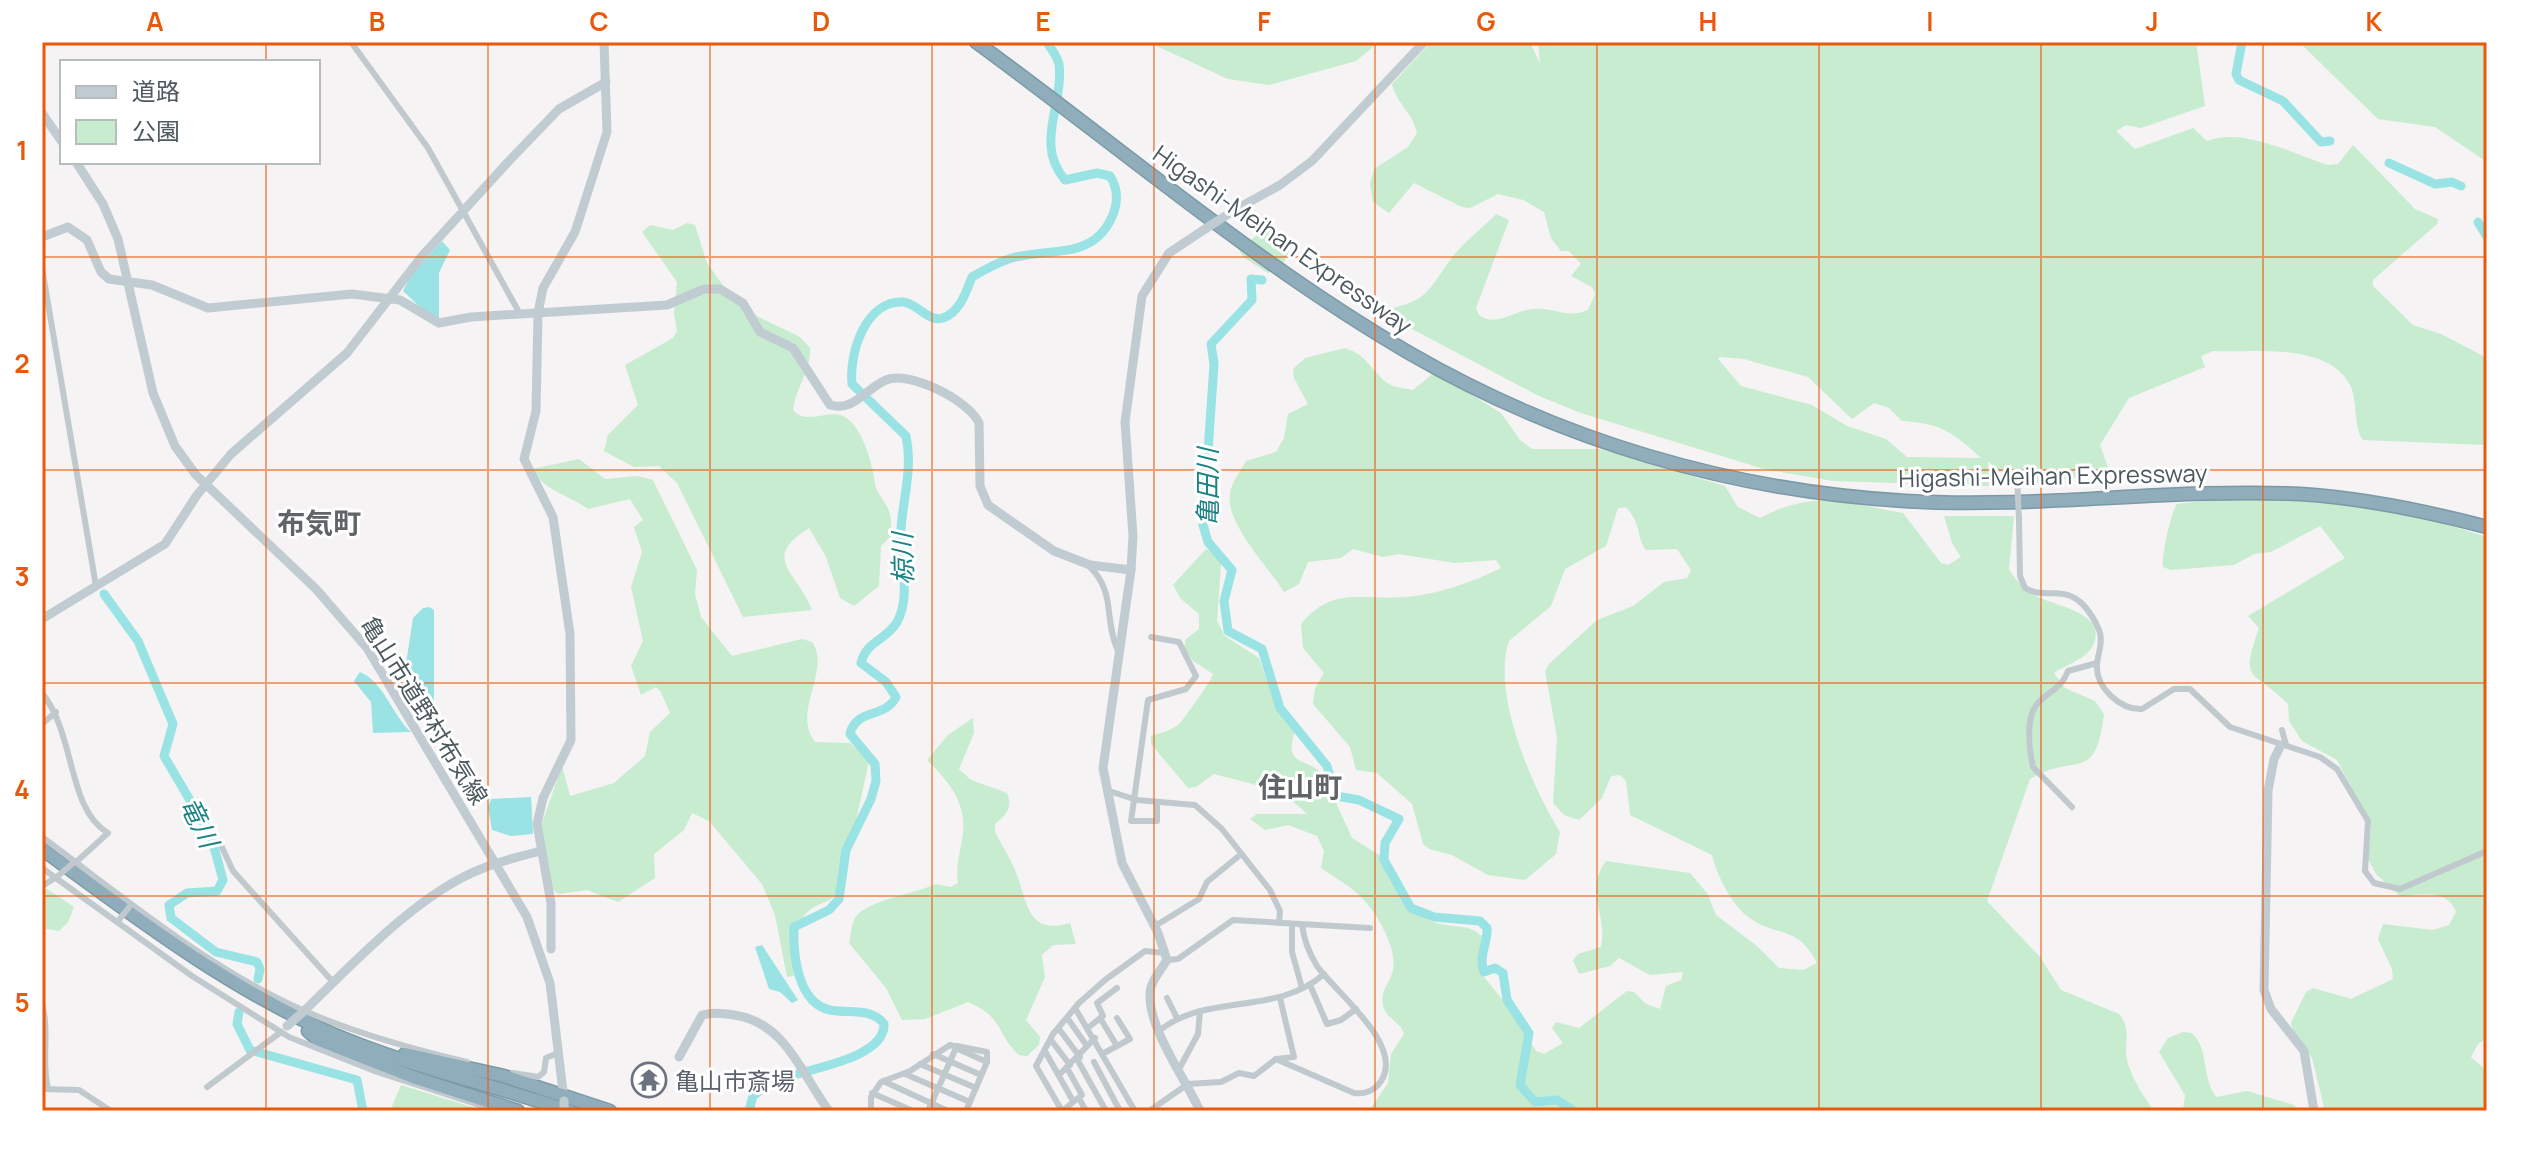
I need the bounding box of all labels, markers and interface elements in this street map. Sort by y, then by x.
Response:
text: A [146,3,164,39]
text: B [369,3,385,39]
text: C [589,3,609,39]
text: D [812,3,830,39]
text: E [1035,3,1051,39]
text: F [1257,3,1271,39]
text: G [1476,3,1496,39]
text: H [1699,3,1717,39]
text: I [1926,3,1934,39]
text: J [2145,3,2159,39]
text: K [2366,3,2383,39]
legend [60,60,320,164]
text: 道路 [132,74,180,107]
text: 公園 [132,114,180,147]
text: 1 [16,132,28,168]
street label: Higashi-Meihan Expressway [1147,137,1419,341]
text: 2 [14,345,30,381]
water label: 亀田川 [1189,445,1225,526]
street label: Higashi-Meihan Expressway [1898,456,2208,494]
district label: 布気町 [277,503,361,541]
water label: 椋川 [883,530,920,585]
text: 3 [14,558,30,594]
street label: 亀山市道野村布気線 [354,610,496,810]
district label: 住山町 [1258,767,1342,805]
text: 4 [14,771,30,807]
water label: 竜川 [172,791,229,856]
text: 5 [14,984,30,1020]
temple icon: 亀山市斎場 [630,1061,668,1099]
place label: 亀山市斎場 [675,1064,795,1097]

